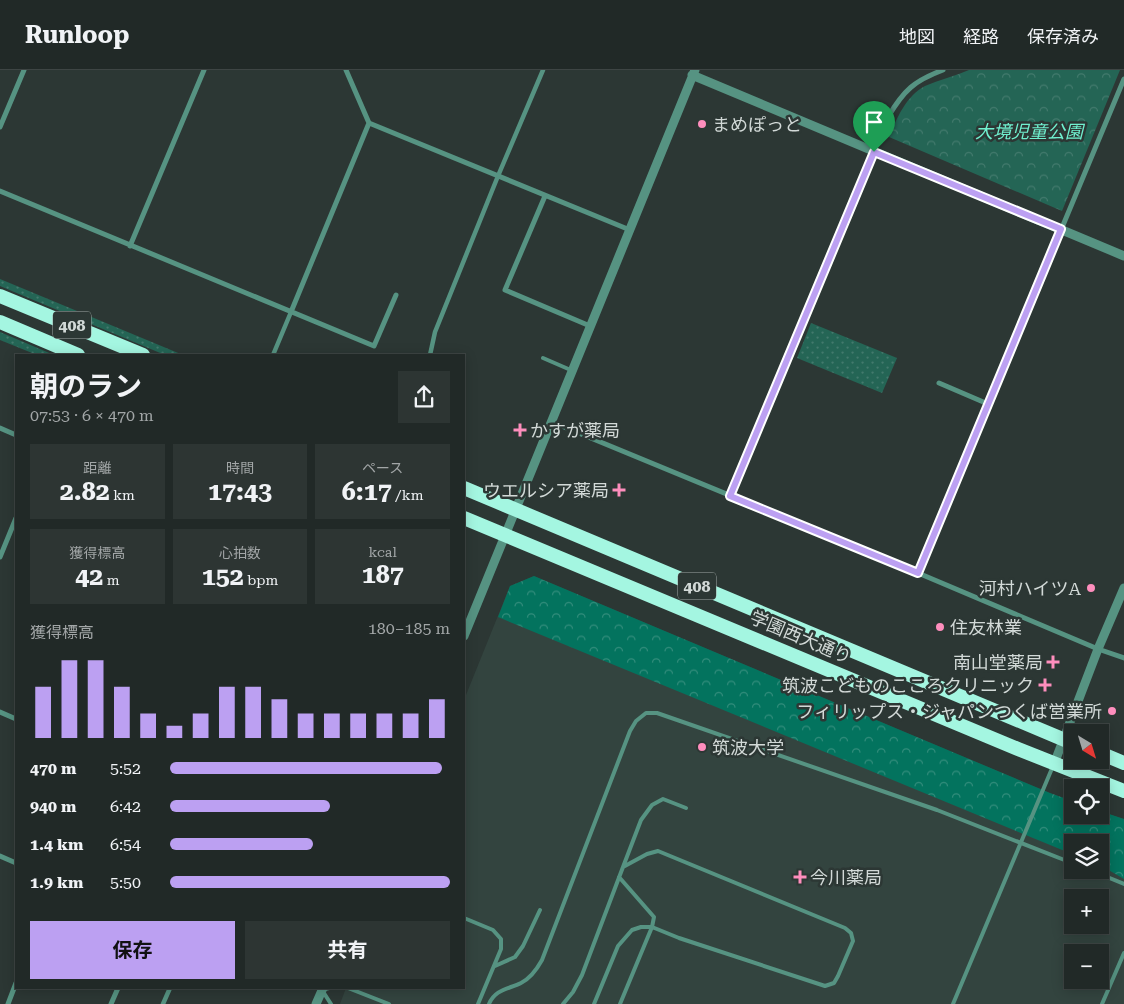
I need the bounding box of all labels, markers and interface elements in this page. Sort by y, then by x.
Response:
text: Runloop [25,21,129,49]
text: 地図 [899,26,935,47]
text: 経路 [963,26,999,47]
text: 保存済み [1027,26,1099,47]
pin [853,101,895,152]
icon: arrive [860,108,888,136]
place label: まめぽっと [712,114,802,135]
marker: まめぽっと [696,118,708,130]
park label: 大境児童公園 [975,121,1086,142]
road number: 408 [53,312,91,338]
text: 朝のラン [30,370,142,403]
button: share [398,371,450,423]
text: 07:53 · 6 × 470 m [30,406,154,425]
place label: かすが薬局 [530,420,620,441]
marker: かすが薬局 [514,424,526,436]
text: 距離 [83,460,111,476]
text: 時間 [226,460,254,476]
text: ペース [362,460,403,476]
text: 2.82 [60,477,110,506]
text: 17:43 [208,477,272,506]
text: 6:17 [342,477,392,506]
place label: ウエルシア薬局 [483,480,609,501]
marker: ウエルシア薬局 [613,484,625,496]
text: km [110,487,135,503]
text: /km [392,487,423,503]
text: kcal [369,544,397,560]
text: 獲得標高 [69,545,125,561]
text: 心拍数 [219,545,261,561]
text: 187 [362,560,404,589]
text: 42 [75,562,103,591]
text: 152 [202,562,244,591]
text: m [103,572,119,588]
text: bpm [244,572,278,588]
road number: 408 [678,572,716,600]
place label: 河村ハイツA [979,578,1081,599]
marker: 河村ハイツA [1085,582,1097,594]
street label: 学園西大通り [747,606,855,668]
place label: 住友林業 [950,617,1022,638]
text: 180–185 m [368,619,450,638]
marker: 住友林業 [934,621,946,633]
text: 獲得標高 [30,623,94,642]
place label: 南山堂薬局 [953,652,1043,673]
marker: 南山堂薬局 [1047,656,1059,668]
place label: 筑波こどものこころクリニック [782,675,1034,696]
marker: 筑波こどものこころクリニック [1038,678,1052,692]
place label: フィリップス・ジャパンつくば営業所 [796,701,1102,722]
marker: フィリップス・ジャパンつくば営業所 [1106,705,1118,717]
north arrow [1064,724,1109,769]
map controls [1064,724,1109,989]
place label: 筑波大学 [712,737,784,758]
marker: 筑波大学 [696,741,708,753]
text: 470 m [30,759,76,778]
text: 5:52 [110,759,141,778]
button: locate [1064,779,1109,824]
text: 940 m [30,797,76,816]
text: 6:42 [110,797,141,816]
button: layers [1064,834,1109,879]
text: 1.4 km [30,835,83,854]
text: 6:54 [110,835,141,854]
place label: 今川薬局 [810,867,882,888]
marker: 今川薬局 [794,871,806,883]
text: 1.9 km [30,873,83,892]
text: 5:50 [110,873,141,892]
button: + [1064,889,1109,934]
button: 保存 [30,921,235,979]
button: 共有 [245,921,450,979]
button: − [1064,944,1109,989]

